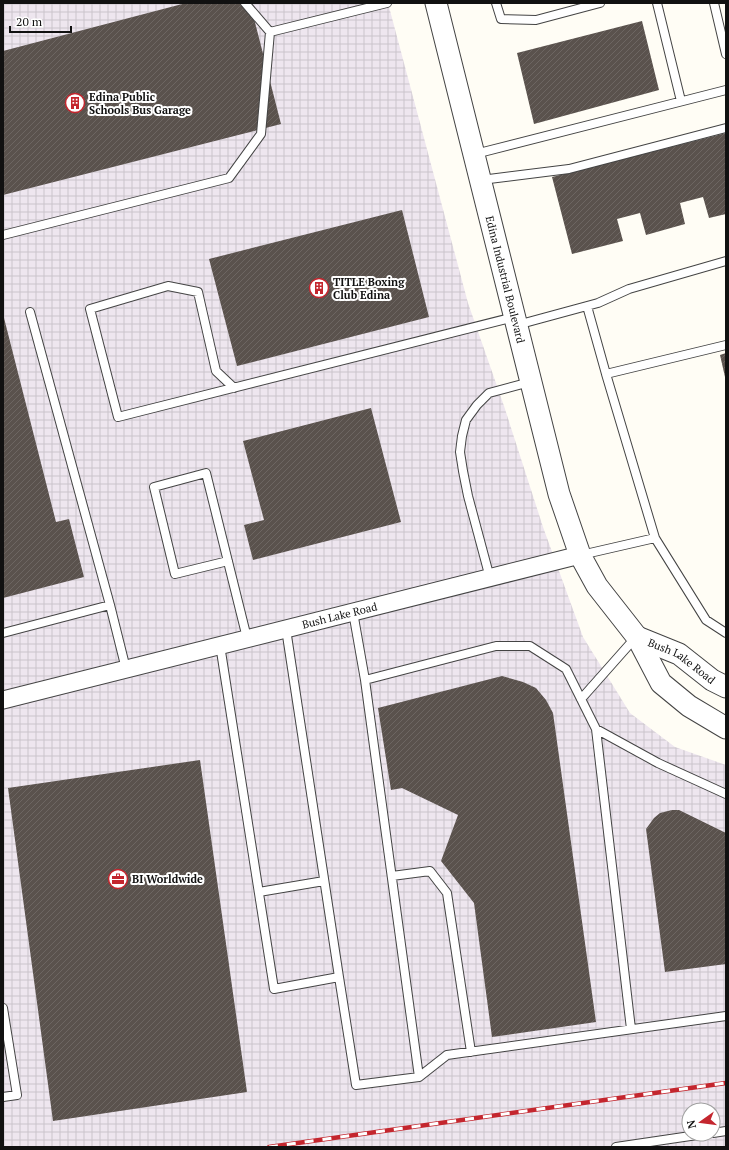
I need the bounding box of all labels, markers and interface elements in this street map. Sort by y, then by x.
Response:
scale bar [10,8,71,34]
text: 20 m [16,14,43,29]
place label: Edina Public Schools Bus Garage [89,90,191,117]
building icon: Edina Public Schools Bus Garage [64,92,86,114]
street label: Edina Industrial Boulevard [483,214,528,345]
place label: TITLE Boxing Club Edina [333,275,405,302]
building icon: TITLE Boxing Club Edina [308,277,330,299]
street label: Bush Lake Road [300,599,379,632]
street label: Bush Lake Road [646,635,718,687]
office icon: BI Worldwide [107,868,129,890]
place label: BI Worldwide [132,872,203,886]
north arrow [681,1102,721,1142]
text: N [683,1118,699,1130]

